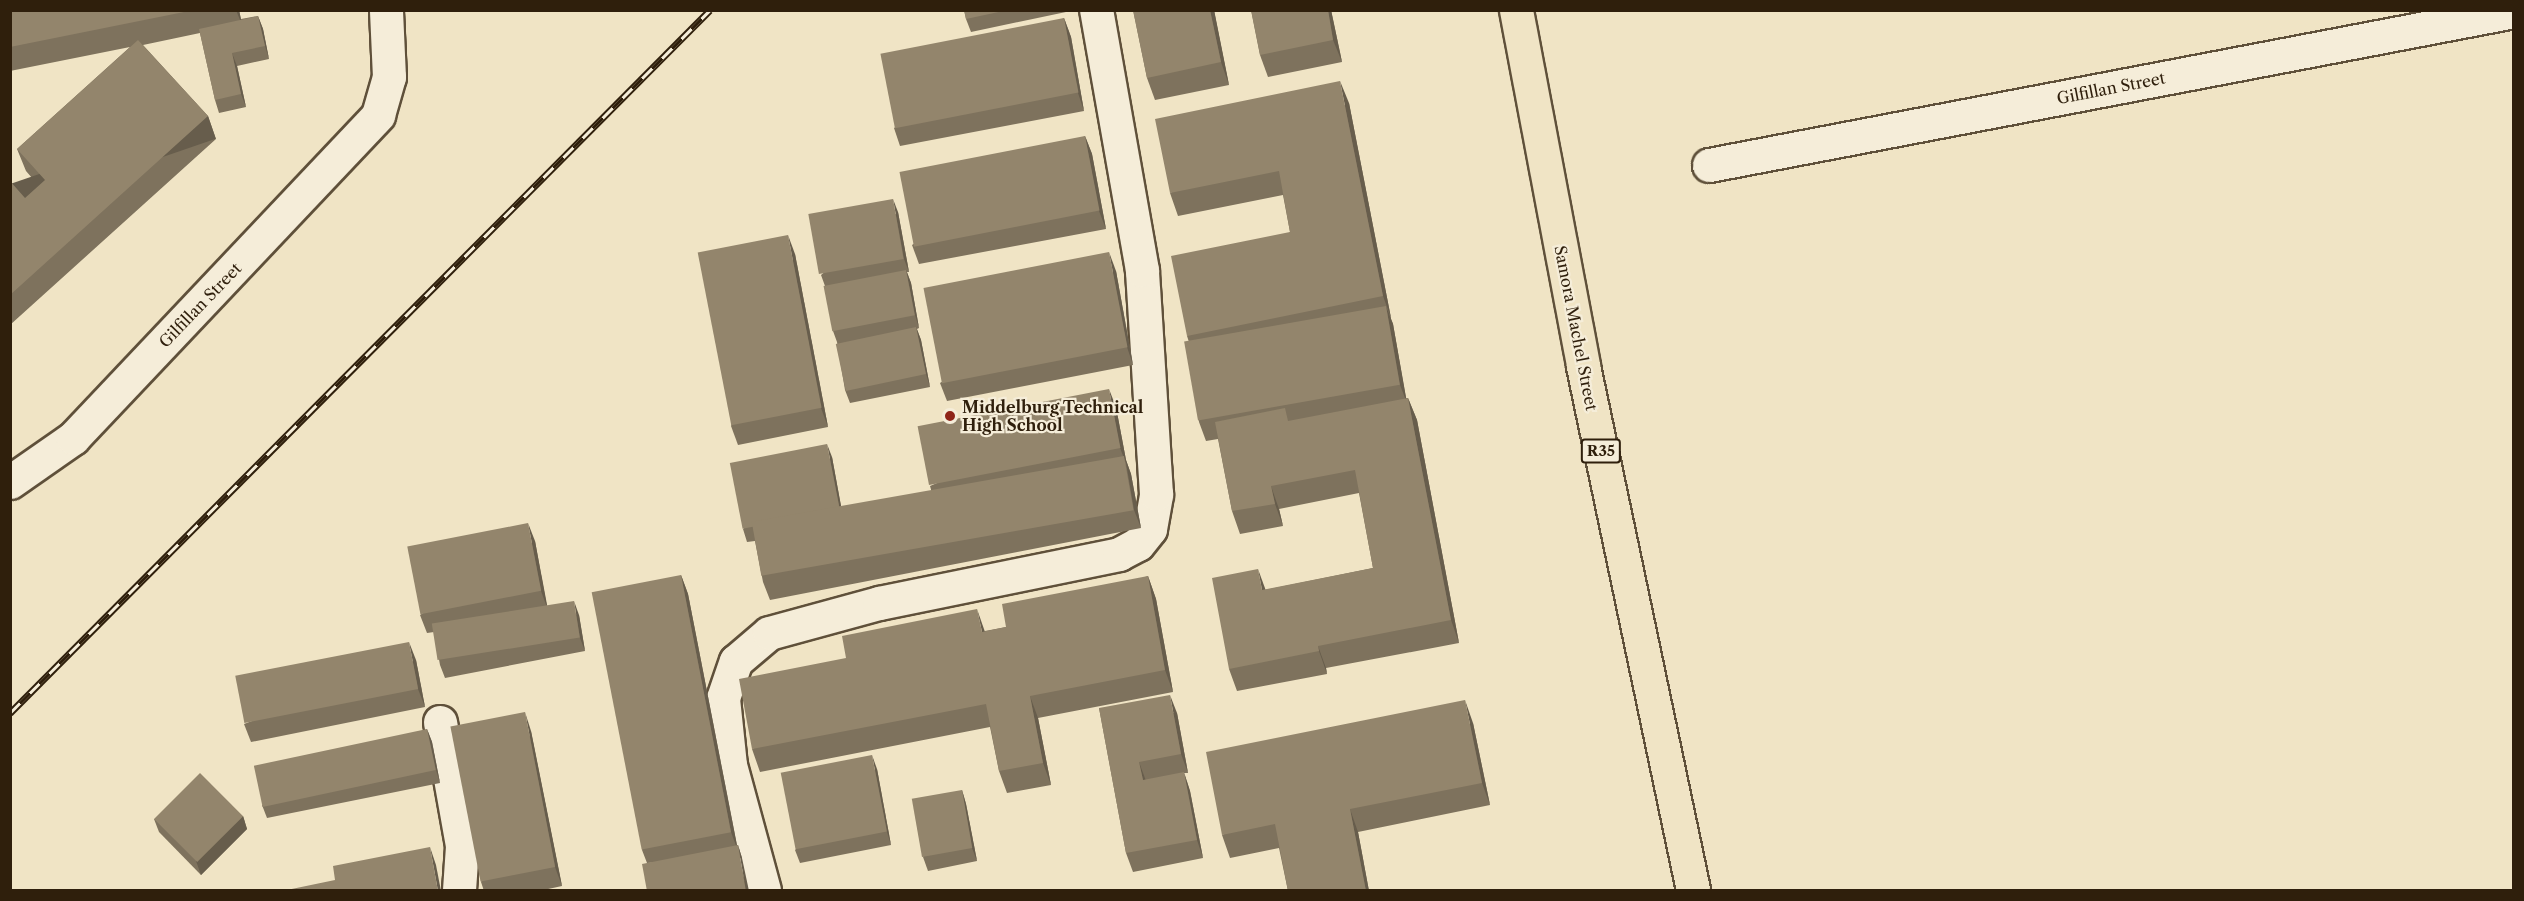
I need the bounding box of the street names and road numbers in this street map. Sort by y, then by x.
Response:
street label: Gilfillan Street [2055,68,2167,108]
street label: Samora Machel Street [1551,244,1601,412]
street label: Gilfillan Street [155,259,245,351]
road number: R35 [1580,439,1622,463]

